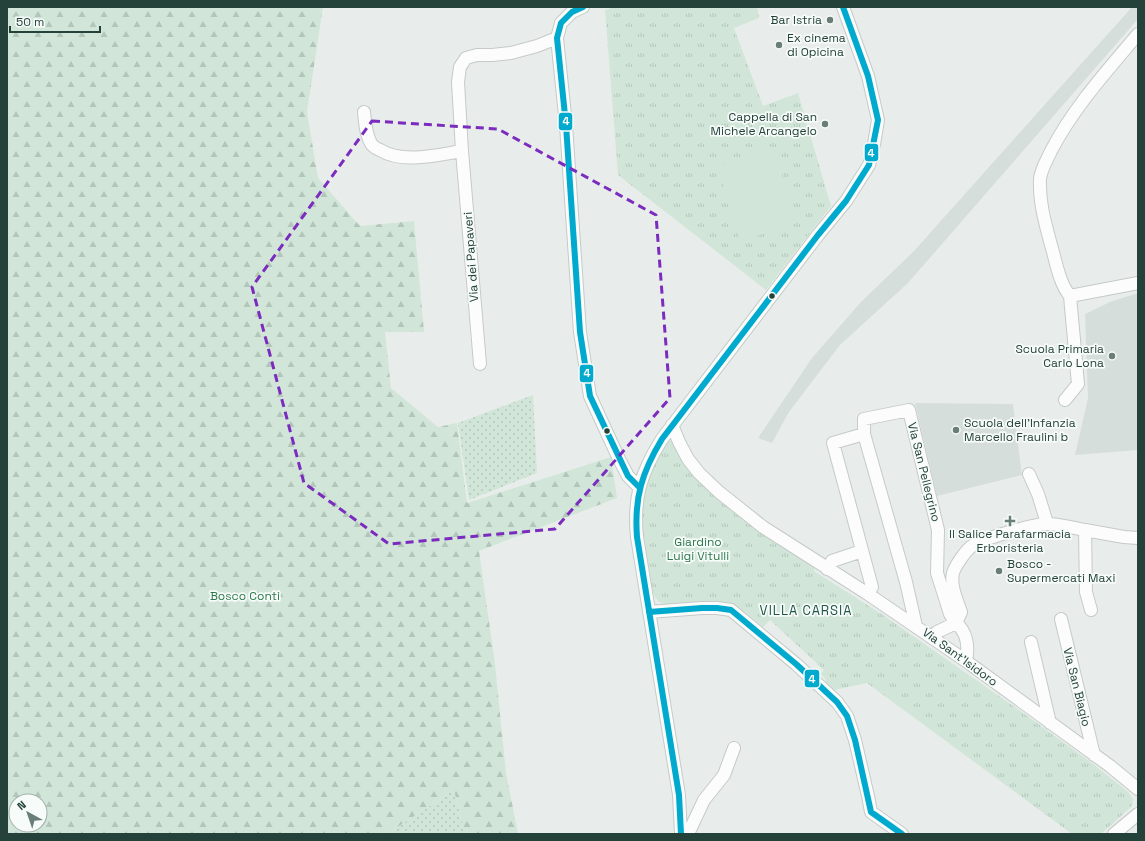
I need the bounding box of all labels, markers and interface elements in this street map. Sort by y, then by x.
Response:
scale bar [10,8,100,34]
place label: Bar Istria [771,12,822,28]
text: 50 m [16,14,44,30]
marker: Bar Istria [825,15,835,25]
place label: Ex cinema di Opicina [787,30,846,60]
marker: Ex cinema di Opicina [774,40,784,50]
place label: Cappella di San Michele Arcangelo [711,109,817,139]
line badge: 4 [558,112,573,131]
text: 4 [563,114,570,128]
marker: Cappella di San Michele Arcangelo [820,119,830,129]
line badge: 4 [864,143,879,162]
text: 4 [868,146,875,160]
street label: Via dei Papaveri [460,211,482,303]
unlabelled marker [767,291,777,301]
place label: Scuola Primaria Carlo Lona [1016,341,1104,371]
marker: Scuola Primaria Carlo Lona [1107,351,1117,361]
line badge: 4 [579,364,594,383]
text: 4 [584,366,591,380]
place label: Scuola dell'Infanzia Marcello Fraulini b [964,415,1076,445]
street label: Via San Pellegrino [904,421,944,523]
marker: Scuola dell'Infanzia Marcello Fraulini b [951,425,961,435]
unlabelled marker [602,426,612,436]
marker: Il Salice Parafarmacia Erboristeria [1005,516,1015,526]
place label: Il Salice Parafarmacia Erboristeria [949,526,1071,556]
park label: Giardino Luigi Vitulli [667,534,729,564]
place label: Bosco - Supermercati Maxi [1007,556,1115,586]
marker: Bosco - Supermercati Maxi [994,566,1004,576]
park label: Bosco Conti [210,588,280,604]
district label: VILLA CARSIA [760,602,852,619]
street label: Via Sant'Isidoro [919,624,1001,690]
street label: Via San Biagio [1059,646,1095,728]
line badge: 4 [804,669,820,688]
text: 4 [809,672,816,686]
north arrow [8,793,48,833]
text: N [14,798,29,813]

